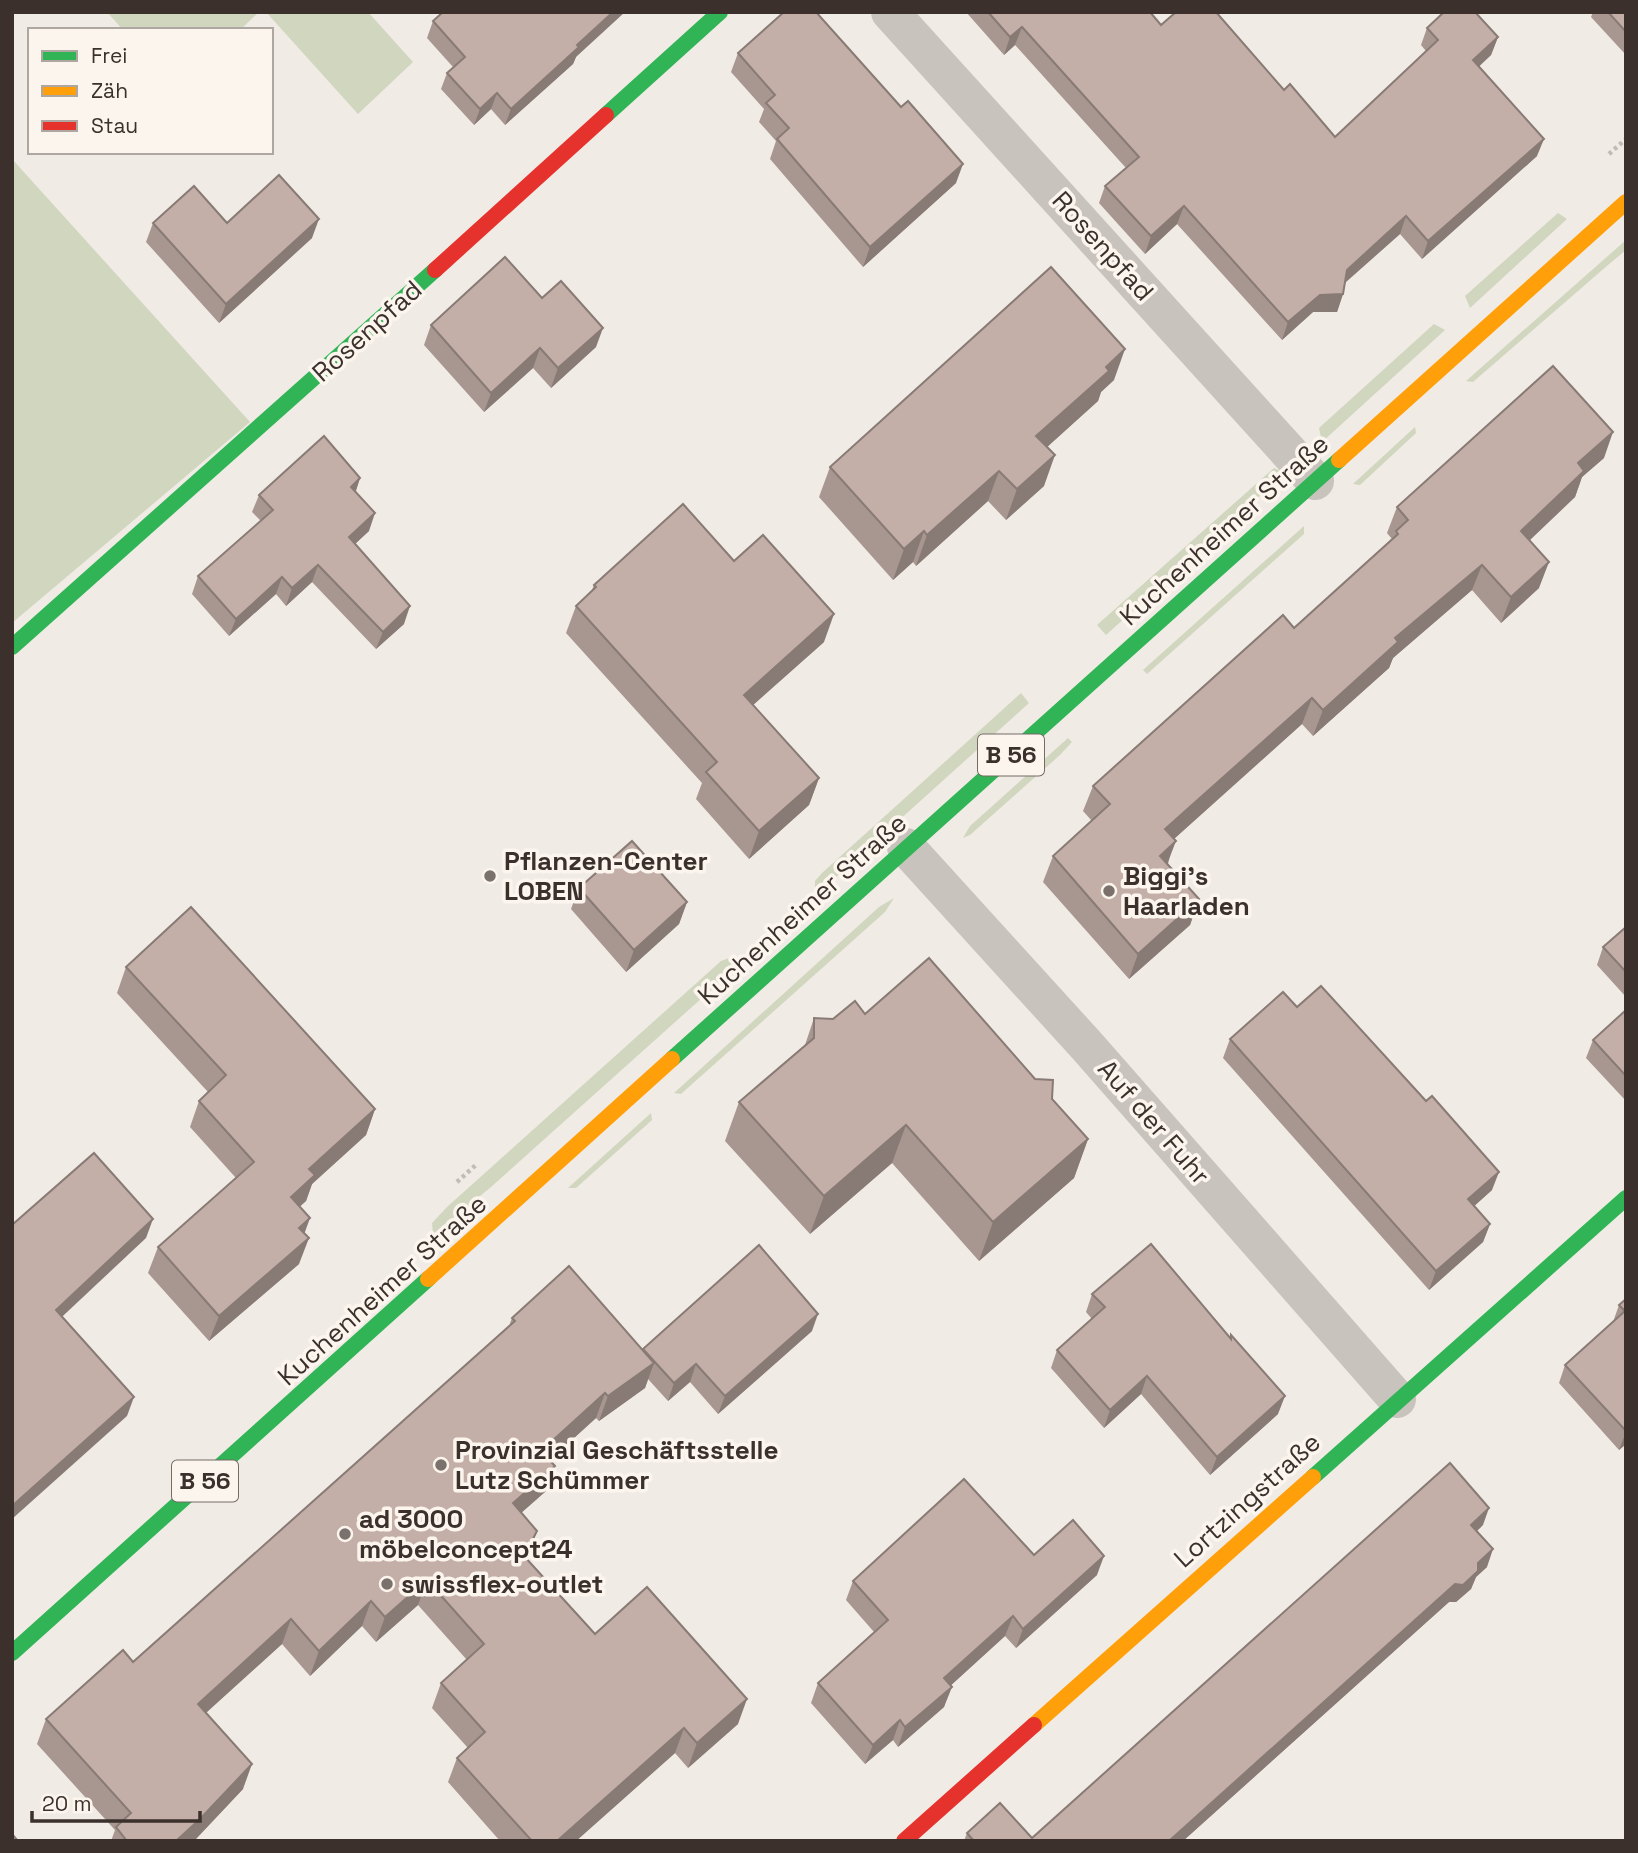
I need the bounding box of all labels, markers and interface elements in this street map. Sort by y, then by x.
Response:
legend [28,28,273,154]
text: Frei [91,42,127,69]
text: Zäh [91,77,128,104]
text: Stau [91,112,138,139]
street label: Rosenpfad [1045,184,1161,308]
street label: Rosenpfad [305,273,429,389]
street label: Kuchenheimer Straße [1112,427,1336,633]
road number: B 56 [978,734,1044,776]
street label: Kuchenheimer Straße [690,806,914,1012]
place label: Pflanzen-Center LOBEN [504,844,708,908]
place label: Biggi's Haarladen [1123,859,1250,923]
marker: Pflanzen-Center LOBEN [482,868,498,884]
marker: Biggi's Haarladen [1101,883,1117,899]
street label: Auf der Fuhr [1090,1052,1218,1192]
street label: Kuchenheimer Straße [270,1187,494,1393]
street label: Lortzingstraße [1167,1425,1327,1575]
place label: Provinzial Geschäftsstelle Lutz Schümmer [455,1433,779,1497]
marker: Provinzial Geschäftsstelle Lutz Schümmer [433,1457,449,1473]
road number: B 56 [172,1461,238,1502]
place label: ad 3000 möbelconcept24 [359,1502,573,1566]
marker: ad 3000 möbelconcept24 [337,1526,353,1542]
place label: swissflex-outlet [401,1567,603,1601]
marker: swissflex-outlet [379,1576,395,1592]
scale bar [32,1780,200,1824]
text: 20 m [42,1790,92,1817]

